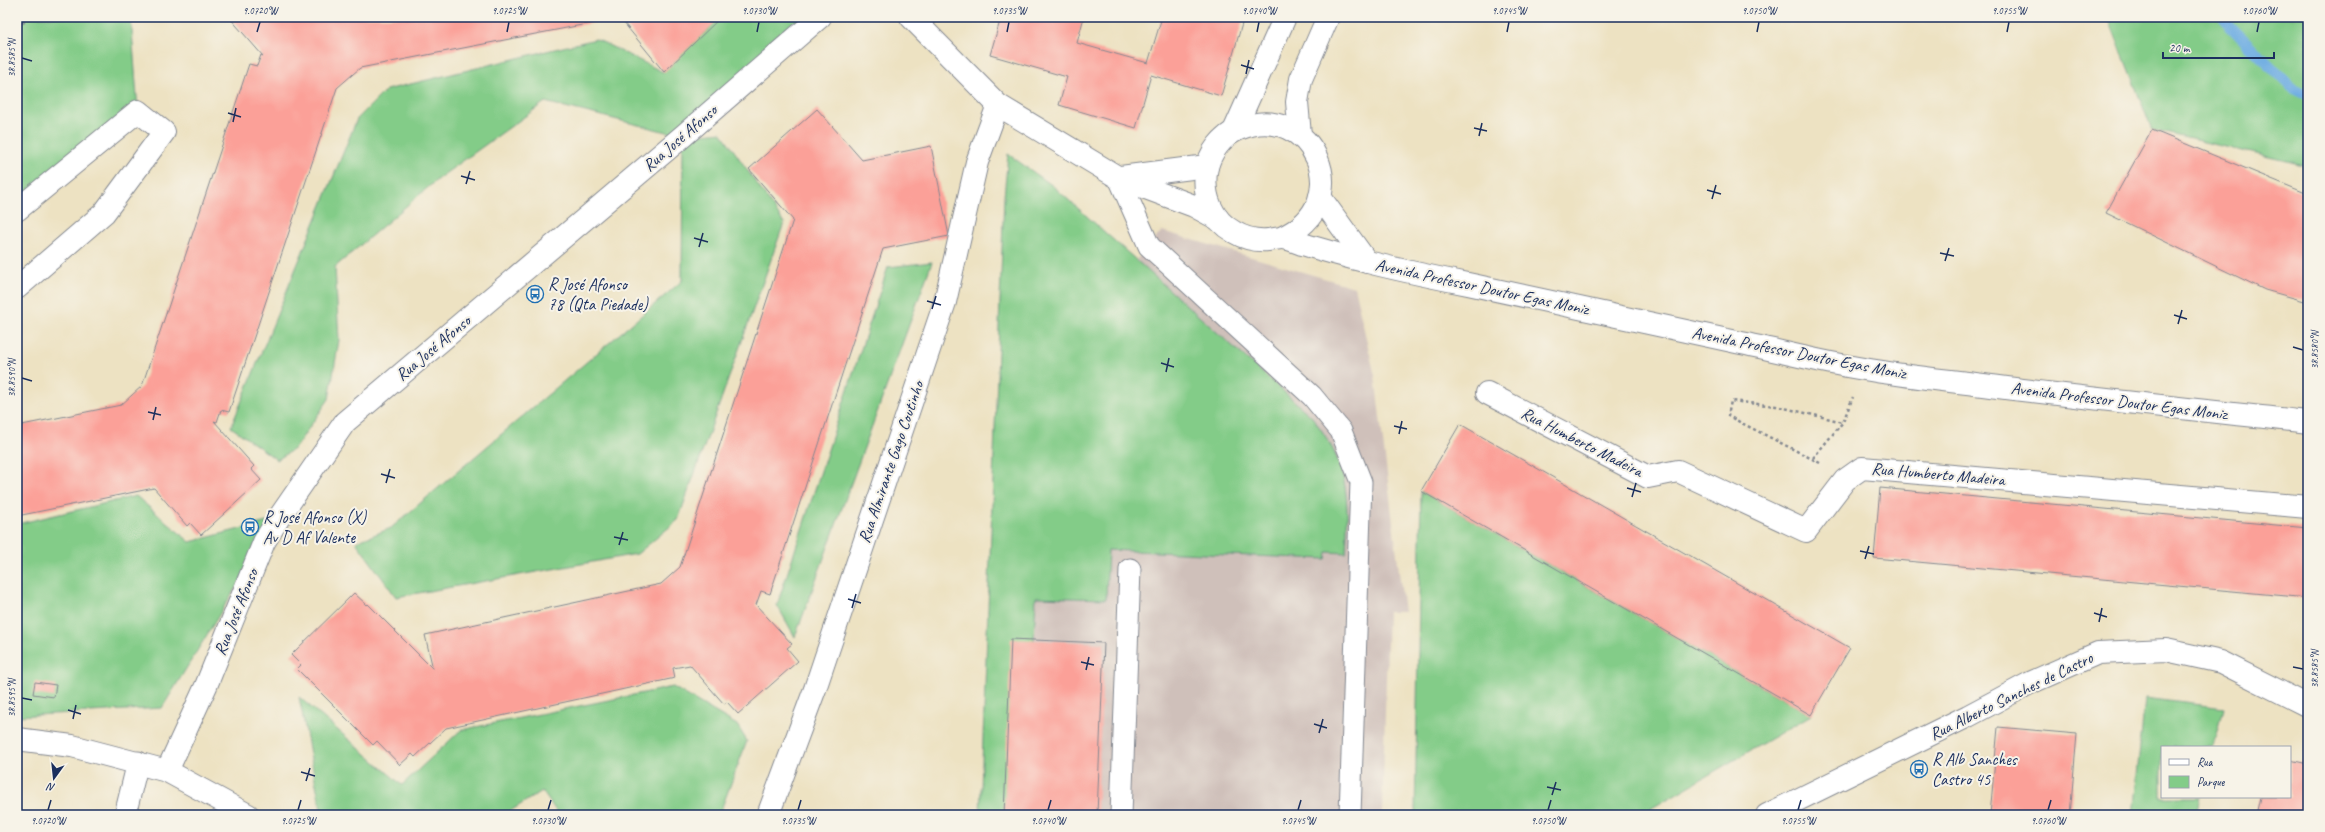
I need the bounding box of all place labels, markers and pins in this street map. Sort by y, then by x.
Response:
place label: R José Afonso 78 (Qta Piedade) [548,274,649,315]
bus stop icon: R José Afonso 78 (Qta Piedade) [525,284,545,304]
place label: R José Afonso (X) Av D Af Valente [263,507,367,548]
bus stop icon: R José Afonso (X) Av D Af Valente [240,517,260,537]
place label: R Alb Sanches Castro 45 [1932,749,2019,790]
bus stop icon: R Alb Sanches Castro 45 [1909,759,1929,779]

